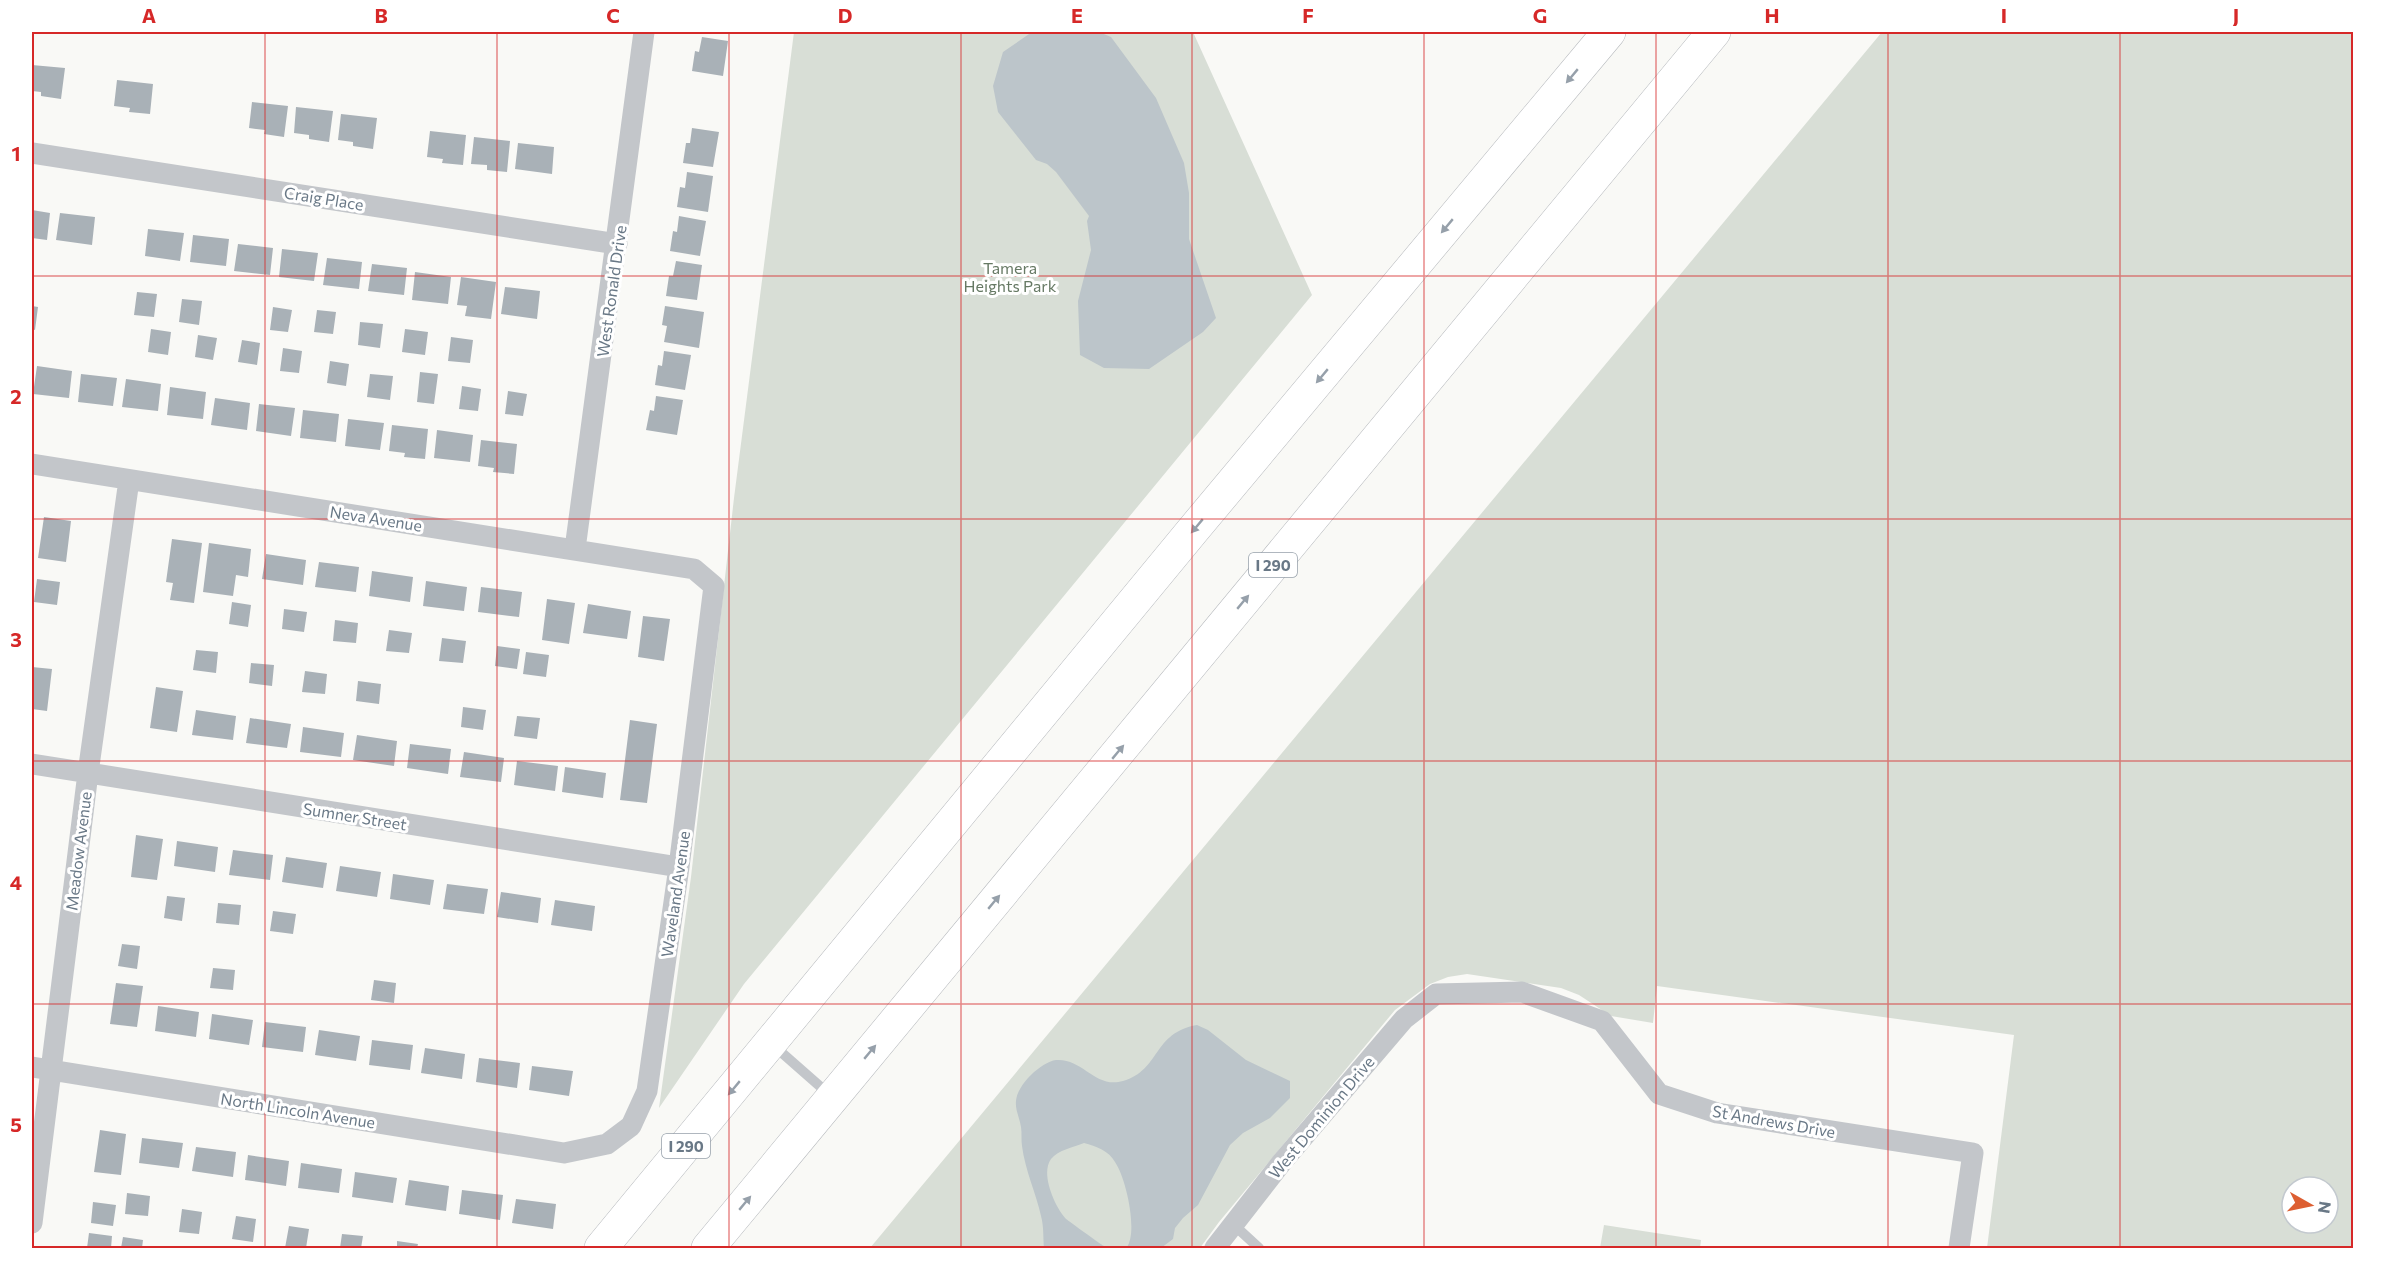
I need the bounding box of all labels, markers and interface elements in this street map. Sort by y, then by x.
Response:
text: A [142,3,156,27]
text: B [374,3,388,27]
text: C [606,3,620,27]
text: D [838,3,852,27]
text: E [1071,3,1083,27]
text: F [1302,3,1314,27]
text: G [1533,3,1547,27]
text: H [1765,3,1780,27]
text: I [2001,3,2007,27]
text: J [2233,3,2239,27]
one-way arrow [1565,68,1578,84]
text: 1 [11,141,21,165]
street label: Craig Place [283,182,365,214]
one-way arrow [1440,218,1453,234]
street label: West Ronald Drive [592,224,630,358]
park label: Tamera Heights Park [964,258,1057,295]
one-way arrow [1316,368,1329,383]
text: 2 [10,384,22,408]
street label: Neva Avenue [329,501,423,535]
one-way arrow [1191,518,1204,533]
road number: I 290 [1249,553,1297,577]
one-way arrow [1236,594,1249,610]
text: 3 [10,627,22,651]
one-way arrow [1112,744,1125,760]
street label: Meadow Avenue [61,790,95,912]
street label: Sumner Street [302,798,409,834]
street label: Waveland Avenue [657,830,693,958]
text: 4 [10,870,22,894]
one-way arrow [987,895,1000,910]
one-way arrow [863,1045,875,1060]
street label: West Dominion Drive [1264,1052,1378,1182]
one-way arrow [727,1080,740,1096]
street label: North Lincoln Avenue [219,1088,377,1132]
street label: St Andrews Drive [1711,1101,1837,1141]
text: 5 [10,1112,22,1136]
road number: I 290 [662,1134,710,1158]
north arrow [2280,1175,2340,1235]
one-way arrow [738,1196,751,1211]
text: N [2315,1200,2336,1215]

